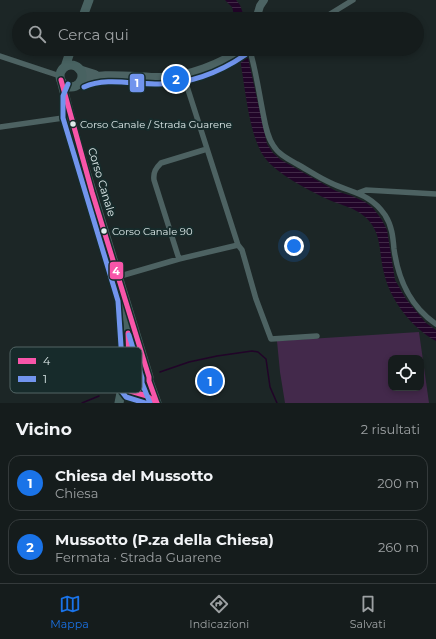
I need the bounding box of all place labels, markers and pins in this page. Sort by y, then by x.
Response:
pin: 2 [163,64,189,94]
place label: Corso Canale / Strada Guarene [80,118,232,131]
marker: Corso Canale / Strada Guarene [68,119,78,129]
place label: Corso Canale 90 [112,225,193,238]
marker: Corso Canale 90 [99,226,109,236]
pin: 1 [197,366,223,396]

